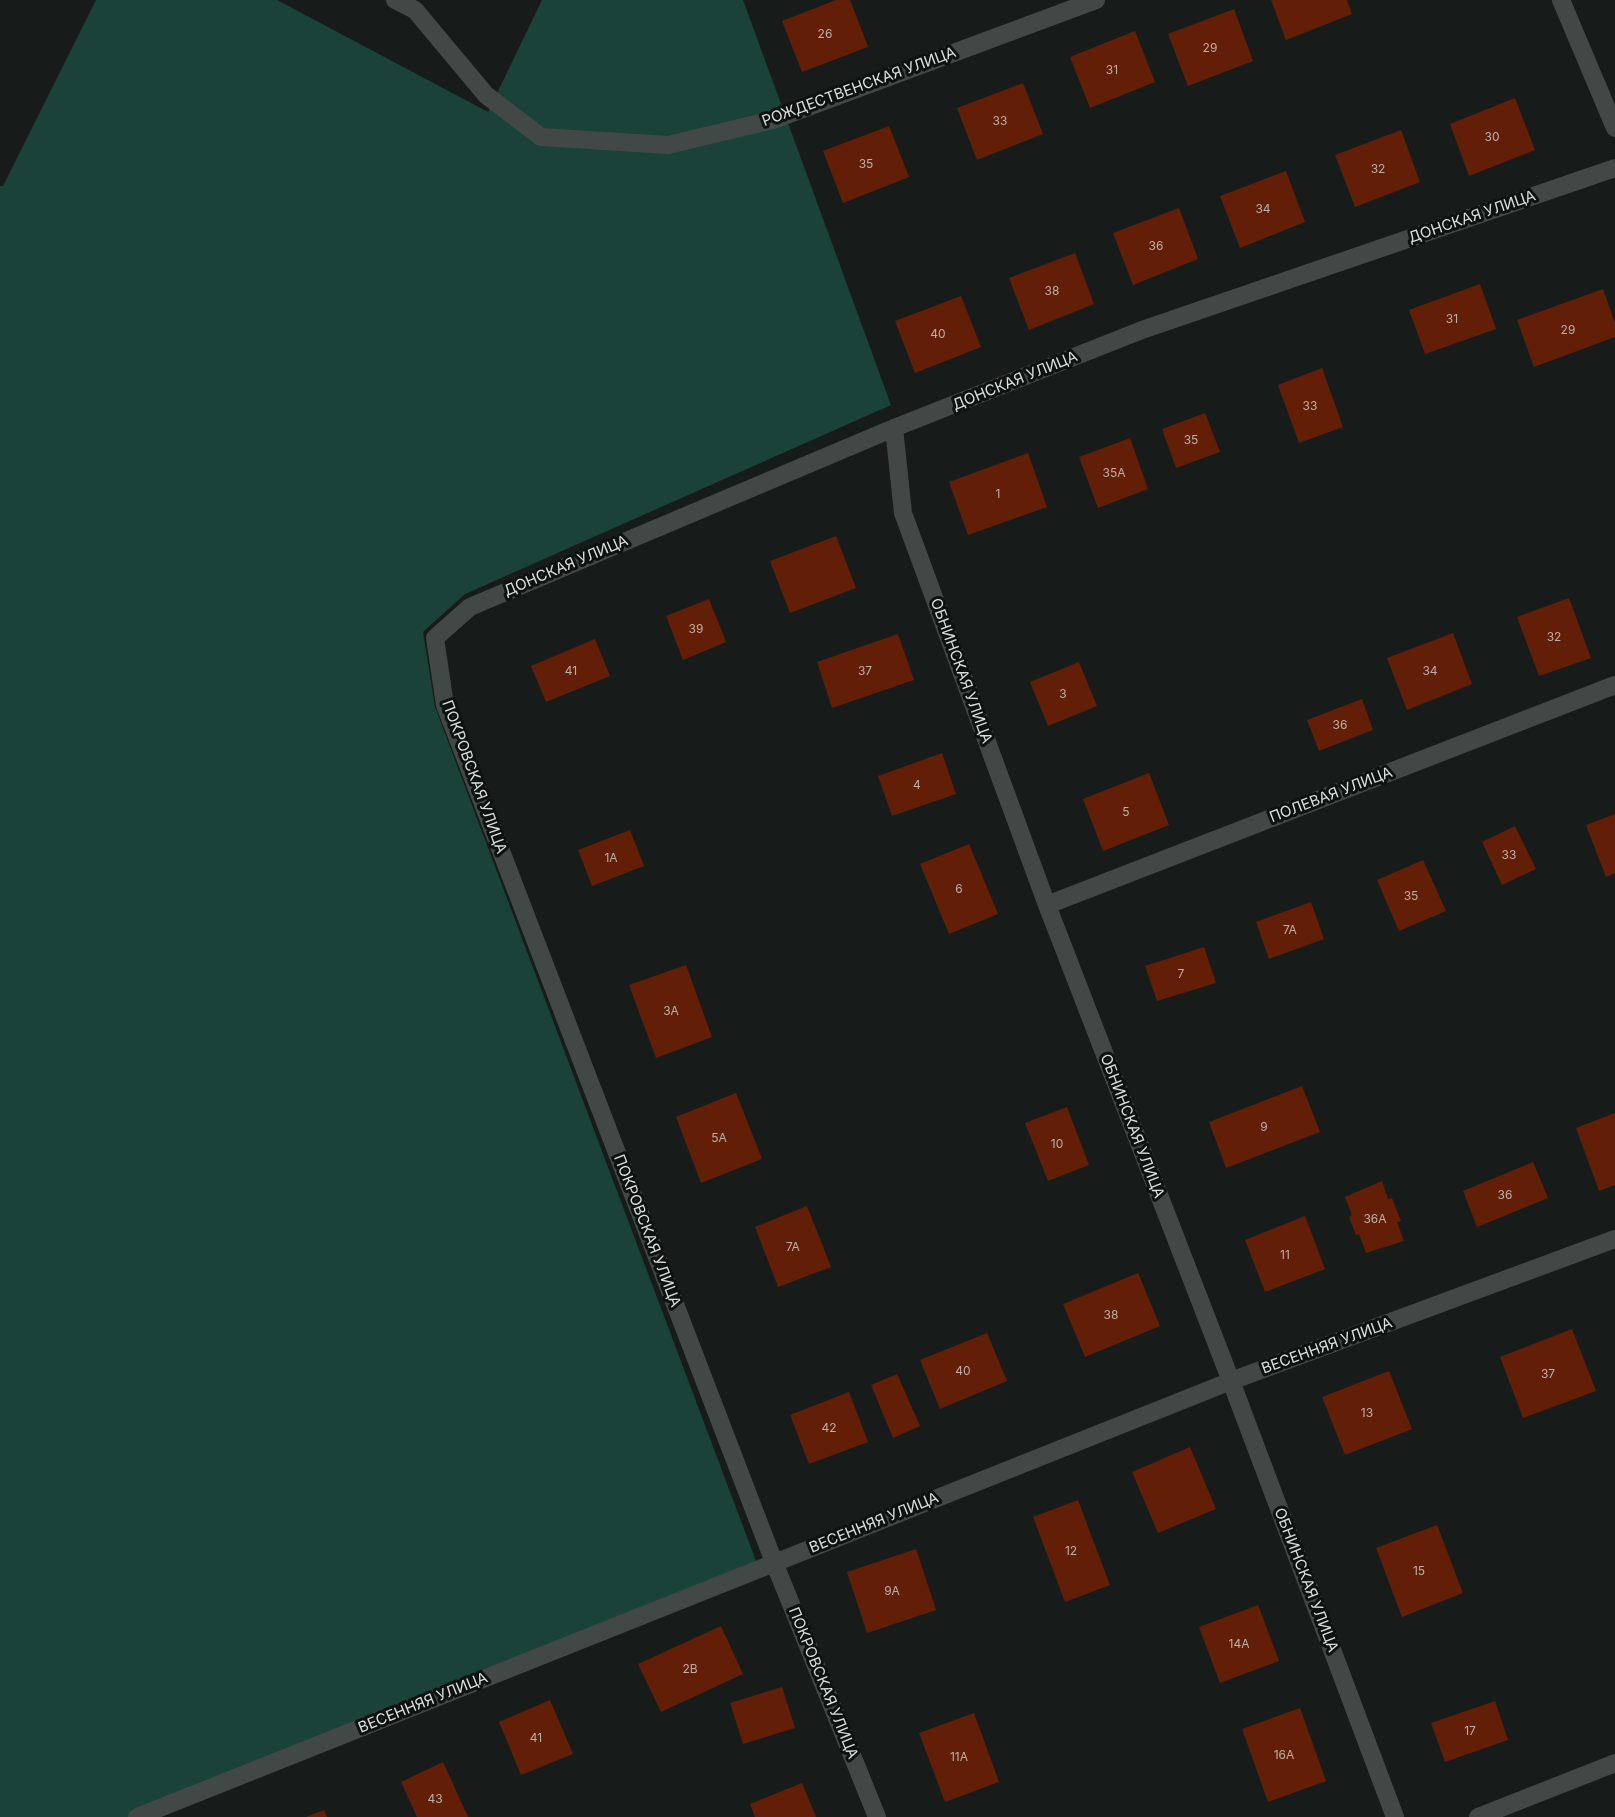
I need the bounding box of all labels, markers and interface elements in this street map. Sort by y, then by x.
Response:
house number: 26 [818,27,832,41]
house number: 29 [1203,41,1217,55]
street label: РОЖДЕСТВЕНСКАЯ УЛИЦА [760,43,958,131]
house number: 31 [1106,63,1118,77]
house number: 33 [993,114,1007,128]
house number: 30 [1485,130,1499,144]
house number: 35 [859,157,873,171]
house number: 32 [1371,162,1385,176]
street label: ДОНСКАЯ УЛИЦА [1406,187,1538,247]
house number: 34 [1255,202,1271,216]
house number: 36 [1149,239,1163,253]
house number: 38 [1045,284,1059,298]
house number: 31 [1446,312,1458,326]
house number: 29 [1561,323,1575,337]
house number: 40 [930,327,946,341]
street label: ДОНСКАЯ УЛИЦА [950,348,1080,414]
house number: 33 [1303,399,1317,413]
house number: 35 [1184,433,1198,447]
house number: 35А [1103,466,1125,480]
house number: 1 [996,487,1000,501]
street label: ДОНСКАЯ УЛИЦА [501,532,631,600]
street label: ОБНИНСКАЯ УЛИЦА [926,596,996,746]
house number: 39 [689,622,703,636]
house number: 32 [1547,630,1561,644]
house number: 41 [565,664,577,678]
house number: 37 [858,664,872,678]
house number: 34 [1422,664,1438,678]
house number: 3 [1059,687,1067,701]
street label: ПОКРОВСКАЯ УЛИЦА [438,698,510,856]
house number: 36 [1333,718,1347,732]
street label: ПОЛЕВАЯ УЛИЦА [1267,763,1395,827]
house number: 4 [913,778,921,792]
house number: 5 [1122,805,1130,819]
house number: 33 [1502,848,1516,862]
house number: 1А [604,851,618,865]
house number: 6 [955,882,963,896]
house number: 35 [1404,889,1418,903]
house number: 7А [1283,923,1297,937]
house number: 7 [1178,967,1184,981]
house number: 3А [663,1004,679,1018]
street label: ОБНИНСКАЯ УЛИЦА [1096,1051,1168,1201]
house number: 9 [1260,1120,1268,1134]
house number: 5А [711,1131,727,1145]
house number: 10 [1051,1137,1063,1151]
street label: ПОКРОВСКАЯ УЛИЦА [610,1152,684,1310]
house number: 36 [1498,1188,1512,1202]
house number: 36А [1363,1212,1387,1226]
house number: 7А [786,1240,800,1254]
house number: 11 [1280,1248,1290,1262]
house number: 38 [1104,1308,1118,1322]
street label: ВЕСЕННЯЯ УЛИЦА [1259,1314,1395,1378]
house number: 40 [955,1364,971,1378]
house number: 37 [1541,1367,1555,1381]
house number: 13 [1361,1406,1373,1420]
house number: 42 [821,1421,837,1435]
street label: ВЕСЕННЯЯ УЛИЦА [807,1489,941,1557]
street label: ОБНИНСКАЯ УЛИЦА [1270,1505,1342,1655]
house number: 12 [1065,1544,1077,1558]
house number: 15 [1413,1564,1425,1578]
house number: 9А [884,1584,900,1598]
street label: ПОКРОВСКАЯ УЛИЦА [784,1605,862,1761]
house number: 14А [1229,1637,1249,1651]
house number: 2В [682,1662,698,1676]
street label: ВЕСЕННЯЯ УЛИЦА [356,1669,490,1737]
house number: 17 [1464,1724,1476,1738]
house number: 41 [530,1731,542,1745]
house number: 16А [1274,1748,1294,1762]
house number: 11А [950,1750,968,1764]
house number: 43 [427,1792,443,1806]

